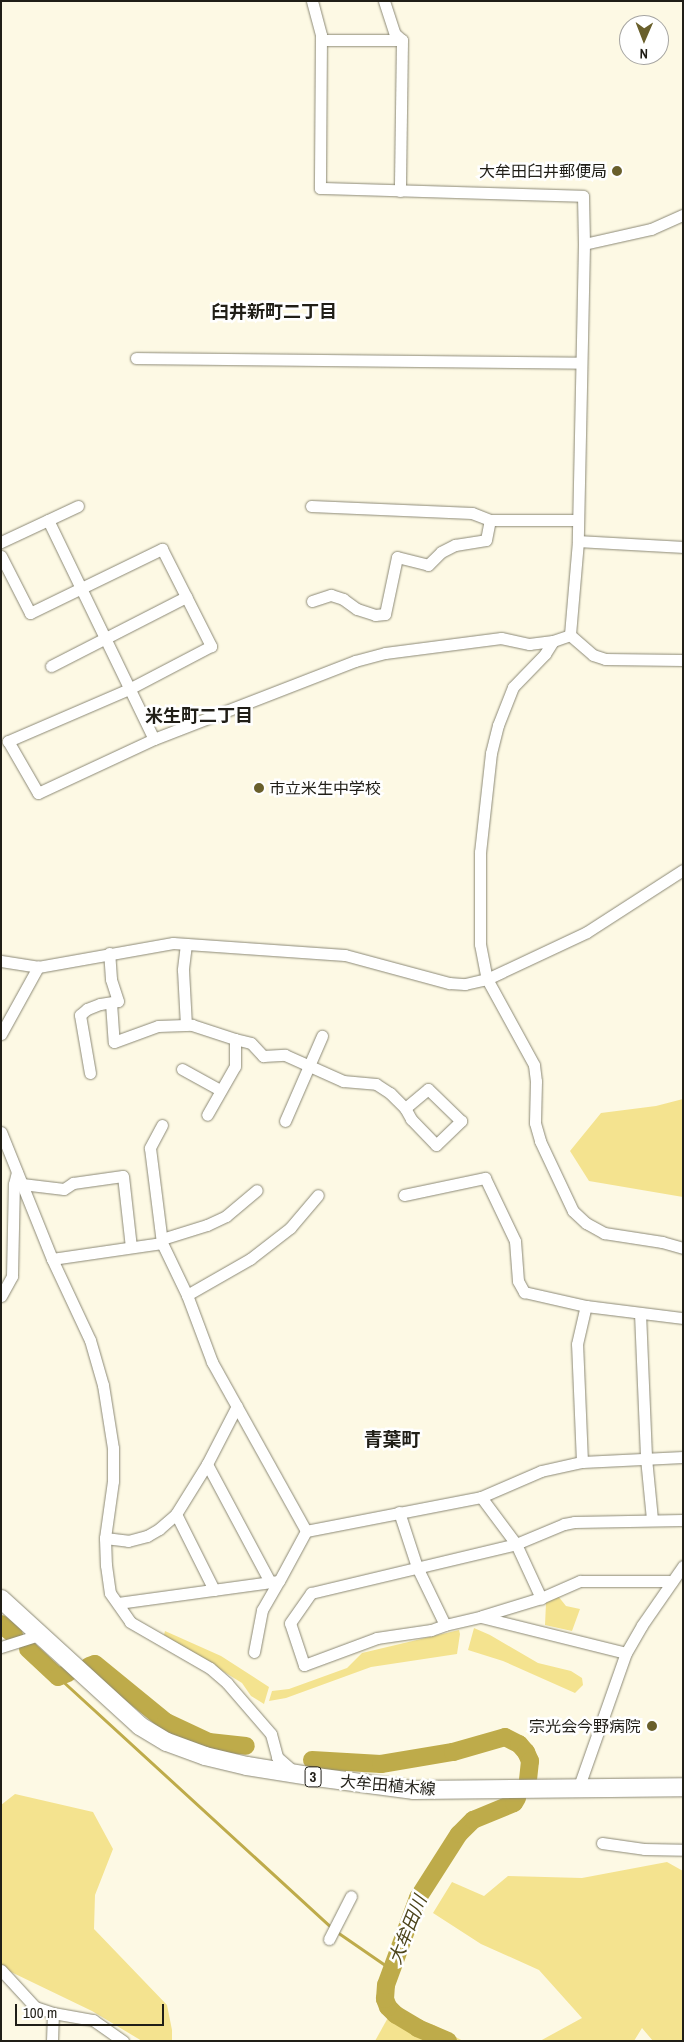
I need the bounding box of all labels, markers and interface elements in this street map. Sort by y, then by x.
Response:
north arrow [619,15,669,65]
text: N [639,45,648,63]
place label: 大牟田臼井郵便局 [479,161,607,181]
marker: 大牟田臼井郵便局 [611,165,623,177]
district label: 臼井新町二丁目 [211,301,337,323]
district label: 米生町二丁目 [145,705,253,727]
place label: 市立米生中学校 [269,778,381,798]
marker: 市立米生中学校 [253,782,265,794]
district label: 青葉町 [364,1429,420,1451]
place label: 宗光会今野病院 [529,1716,641,1736]
marker: 宗光会今野病院 [645,1719,659,1733]
road number: 3 [304,1764,322,1790]
street label: 大牟田植木線 [339,1771,437,1799]
water label: 大牟田川 [385,1893,431,1967]
scale bar [18,1994,166,2026]
text: 100 m [23,2002,57,2023]

